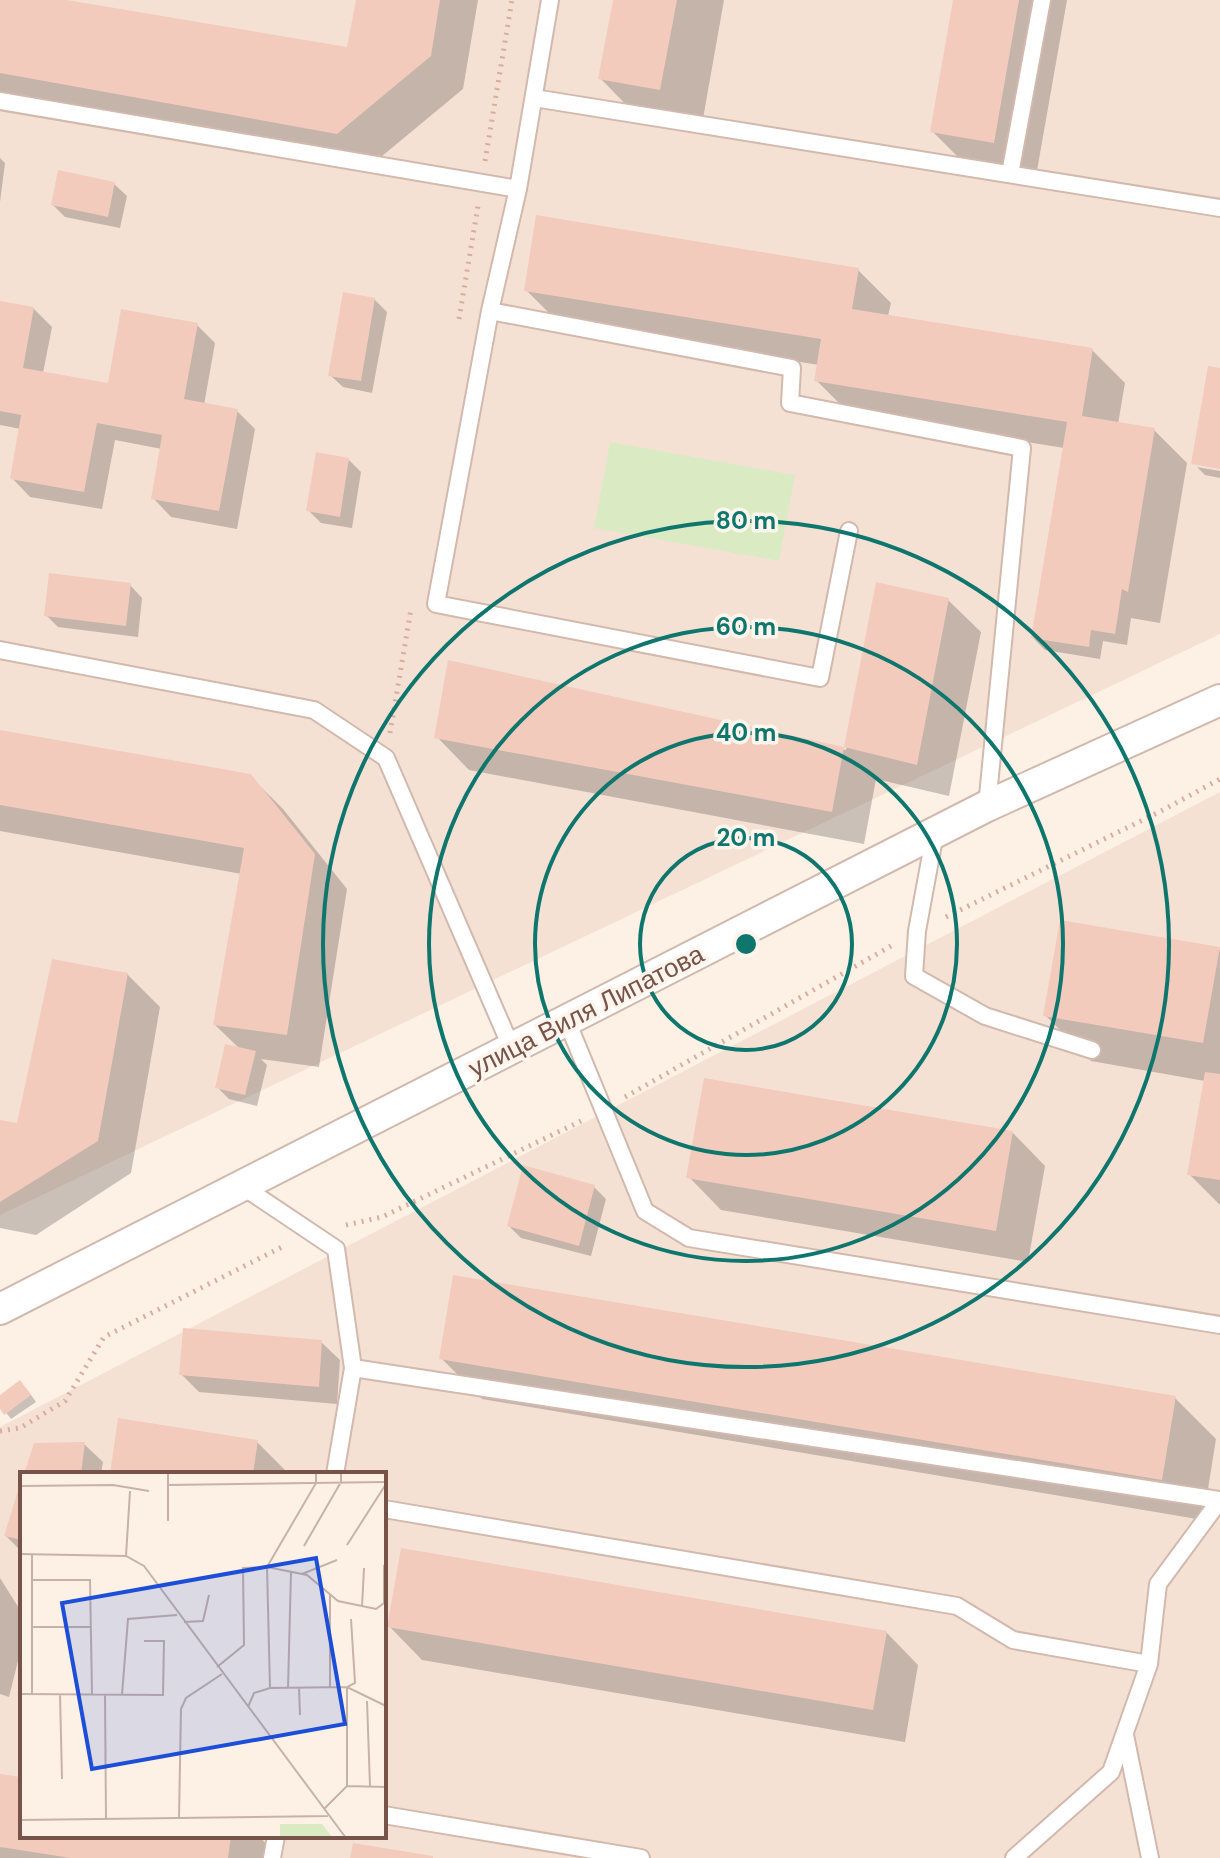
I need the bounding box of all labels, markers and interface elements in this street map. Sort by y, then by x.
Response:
text: 80 m [716,505,776,536]
text: 60 m [716,611,776,642]
text: 40 m [716,717,776,748]
text: 20 m [717,822,775,853]
centre of rings [732,930,760,958]
street label: улица Виля Липатова [462,937,710,1085]
inset map [20,1472,386,1838]

